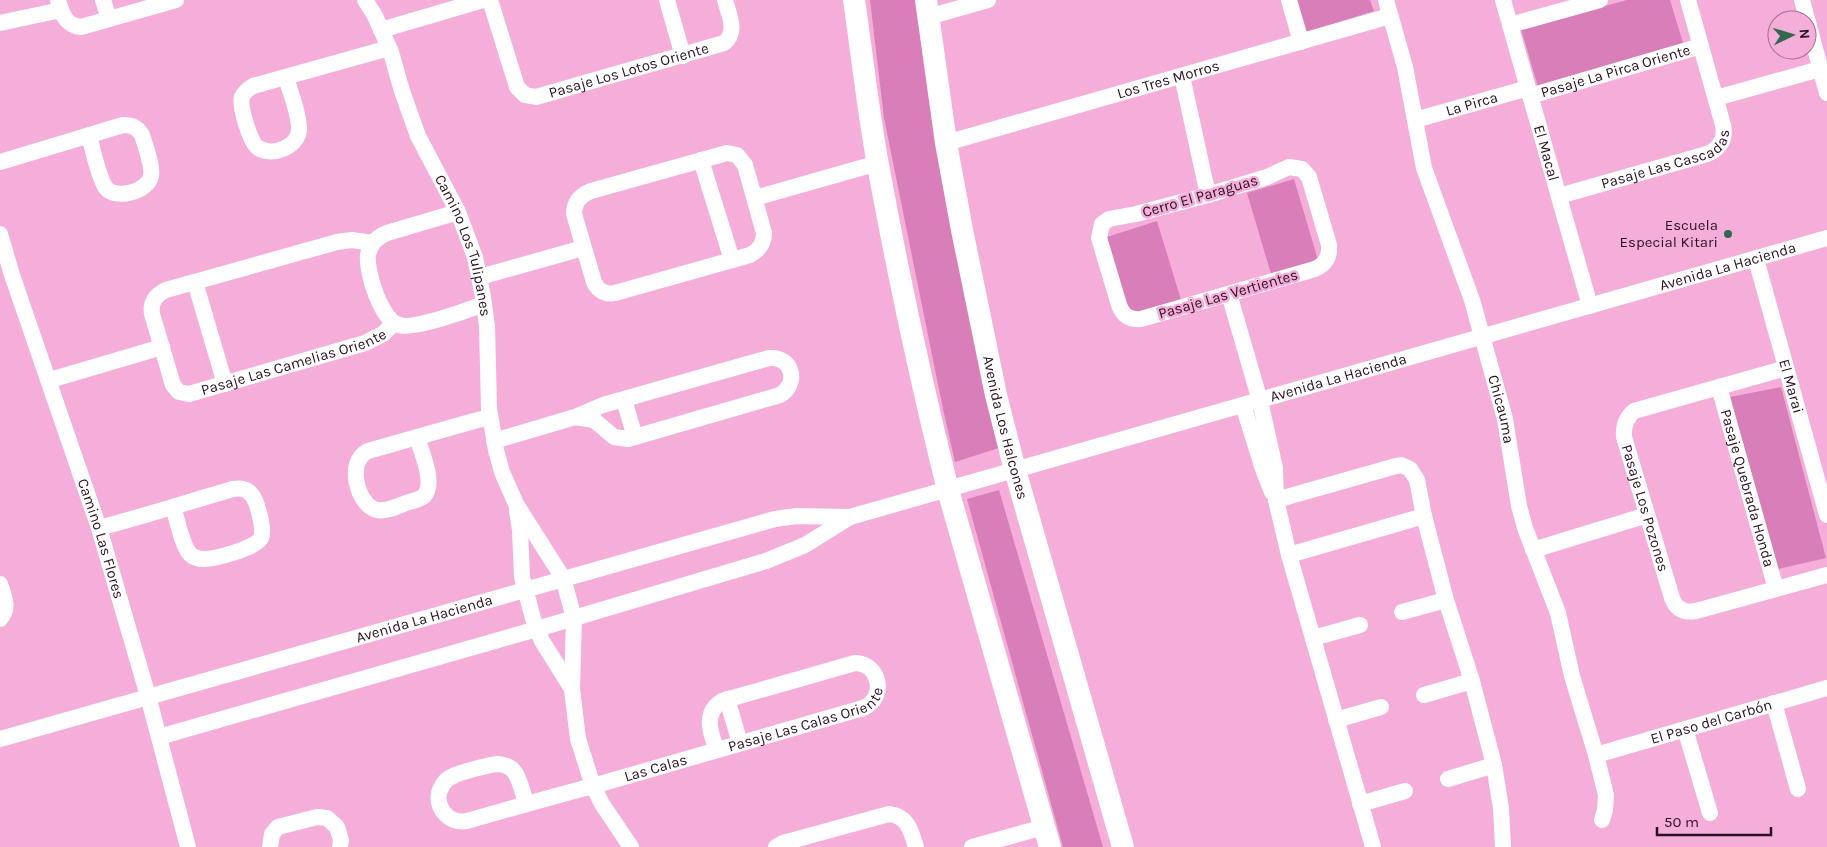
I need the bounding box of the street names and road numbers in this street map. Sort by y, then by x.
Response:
street label: Pasaje Los Lotos Oriente [547,39,711,102]
street label: Pasaje La Pirca Oriente [1538,41,1692,101]
street label: Los Tres Morros [1115,56,1221,103]
street label: La Pirca [1444,88,1500,120]
street label: El Macal [1530,123,1563,183]
street label: Pasaje Las Cascadas [1599,129,1733,193]
street label: Camino Los Tulipanes [431,171,495,317]
street label: Cerro El Paraguas [1140,171,1260,221]
street label: Avenida La Hacienda [1657,238,1798,294]
street label: Pasaje Las Vertientes [1156,265,1300,323]
street label: Pasaje Las Camelias Oriente [199,325,389,399]
street label: Avenida La Hacienda [1268,350,1409,406]
street label: Avenida Los Halcones [979,354,1032,501]
street label: El Marai [1775,357,1807,415]
street label: Chicauma [1484,373,1518,445]
street label: Pasaje Quebrada Honda [1717,407,1778,569]
street label: Pasaje Los Pozones [1618,442,1673,574]
street label: Camino Las Flores [74,476,128,601]
street label: Avenida La Hacienda [354,591,495,646]
street label: Pasaje Las Calas Oriente [726,686,887,756]
street label: El Paso del Carbón [1648,695,1774,748]
street label: Las Calas [622,750,689,785]

